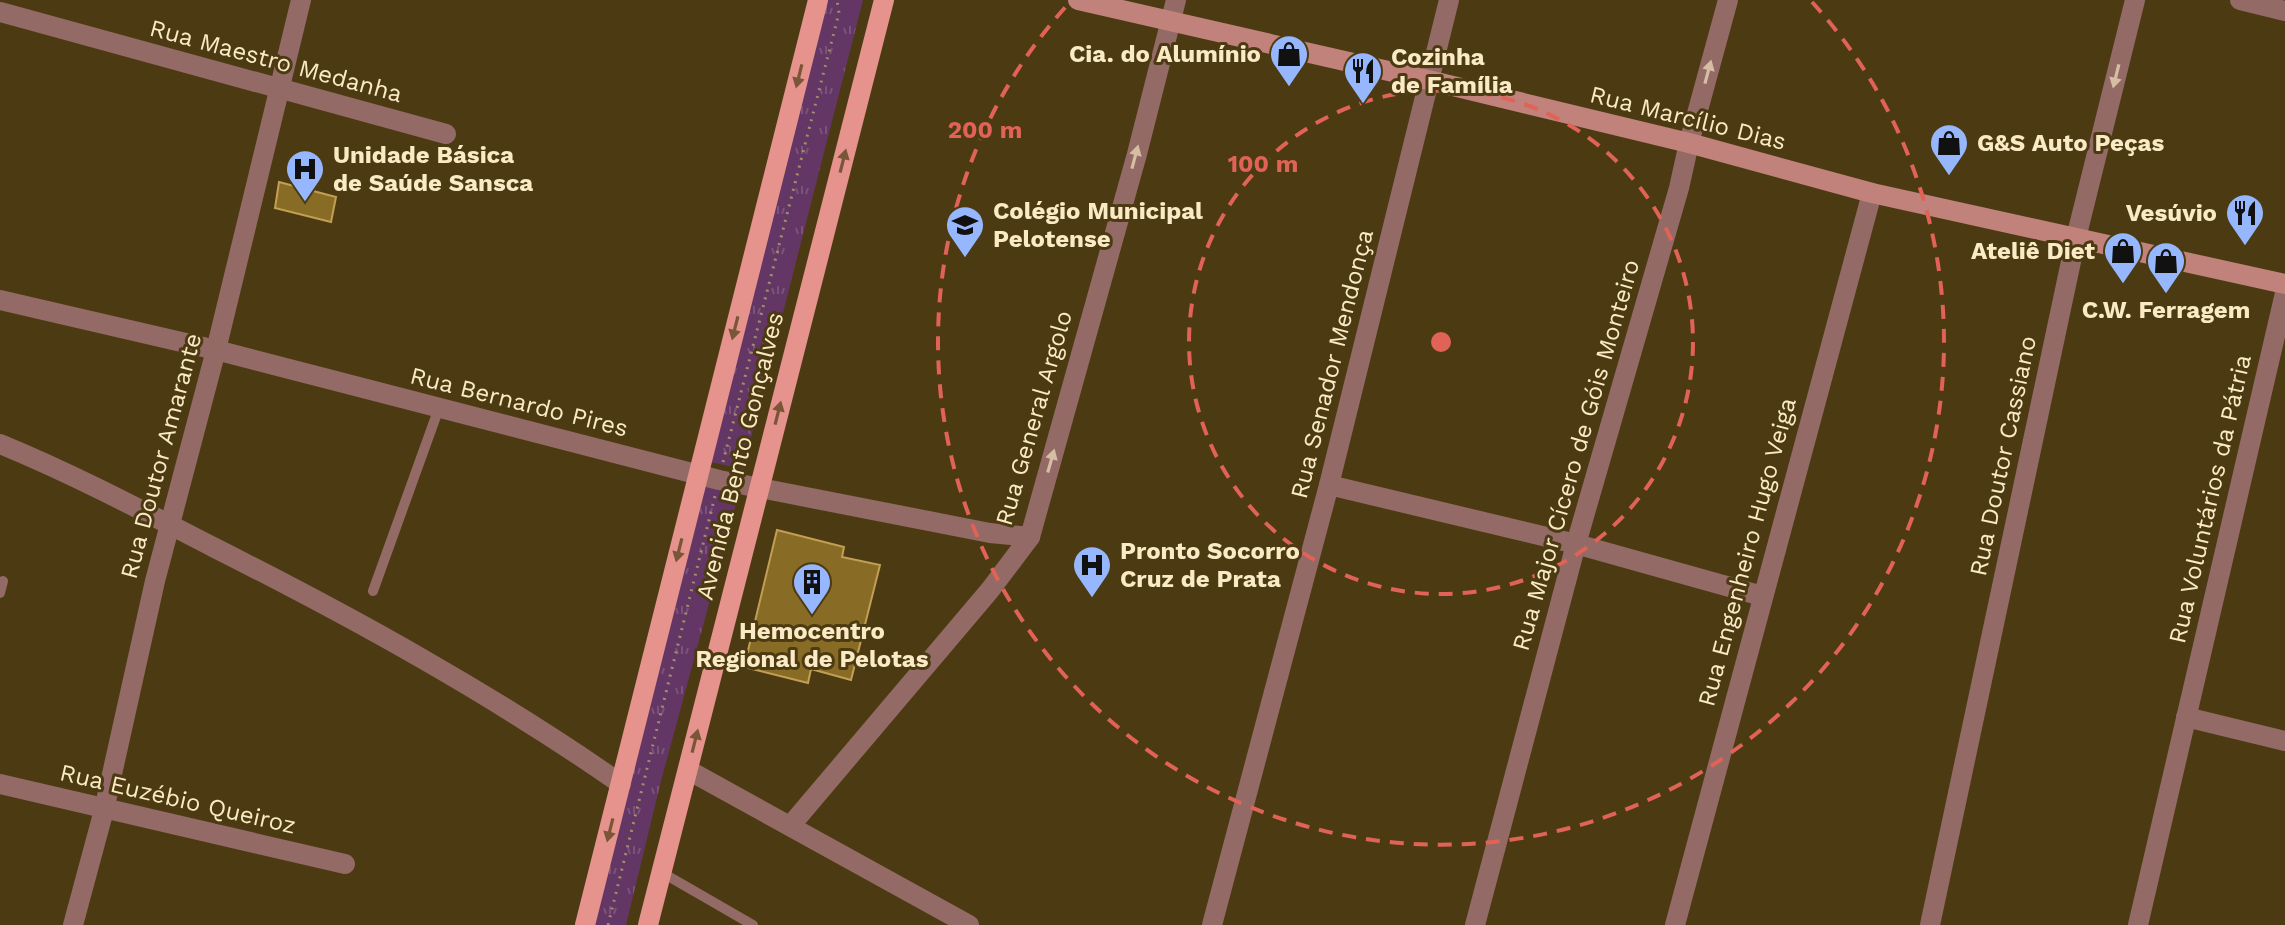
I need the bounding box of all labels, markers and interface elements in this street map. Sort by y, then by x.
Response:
street label: Rua Maestro Medanha [147,14,405,108]
shop icon: Cia. do Alumínio [1268,33,1310,88]
place label: Cia. do Alumínio [1069,40,1261,68]
place label: Cozinha de Família [1391,43,1513,99]
restaurant icon: Cozinha de Família [1342,50,1384,105]
one-way arrow [1703,59,1715,84]
one-way arrow [792,63,804,88]
one-way arrow [2109,63,2122,88]
street label: Rua Marcílio Dias [1587,80,1789,156]
text: 200 m [948,116,1022,144]
shop icon: G&S Auto Peças [1928,122,1970,177]
place label: G&S Auto Peças [1977,129,2164,157]
place label: Unidade Básica de Saúde Sansca [333,141,533,197]
one-way arrow [1130,145,1142,170]
hospital icon: Unidade Básica de Saúde Sansca [284,148,326,203]
one-way arrow [837,148,849,173]
text: 100 m [1228,150,1298,178]
restaurant icon: Vesúvio [2224,192,2266,247]
place label: Colégio Municipal Pelotense [993,197,1203,253]
place label: Vesúvio [2126,199,2217,227]
school or university icon: Colégio Municipal Pelotense [944,204,986,259]
street label: Rua Senador Mendonça [1285,226,1379,502]
shop icon: Ateliê Diet [2102,230,2144,285]
place label: Ateliê Diet [1971,237,2096,265]
shop icon: C.W. Ferragem [2145,240,2187,295]
street label: Rua Major Cícero de Góis Monteiro [1507,256,1645,654]
place label: C.W. Ferragem [2082,296,2250,324]
street label: Rua General Argolo [990,307,1078,529]
street label: Avenida Bento Gonçalves [691,309,789,603]
one-way arrow [729,315,741,340]
centre of rings [1427,328,1455,356]
street label: Rua Doutor Amarante [115,330,207,582]
street label: Rua Doutor Cassiano [1964,333,2042,579]
street label: Rua Voluntários da Pátria [2163,352,2257,646]
street label: Rua Bernardo Pires [407,361,631,443]
street label: Rua Engenheiro Hugo Veiga [1692,395,1802,709]
one-way arrow [772,400,784,425]
one-way arrow [1045,449,1057,474]
place label: Pronto Socorro Cruz de Prata [1120,537,1300,593]
one-way arrow [673,538,685,563]
hospital icon: Pronto Socorro Cruz de Prata [1071,544,1113,599]
building icon: Hemocentro Regional de Pelotas [791,561,833,616]
place label: Hemocentro Regional de Pelotas [695,617,929,673]
one-way arrow [690,728,702,753]
street label: Rua Euzébio Queiroz [57,758,299,840]
one-way arrow [603,817,615,842]

